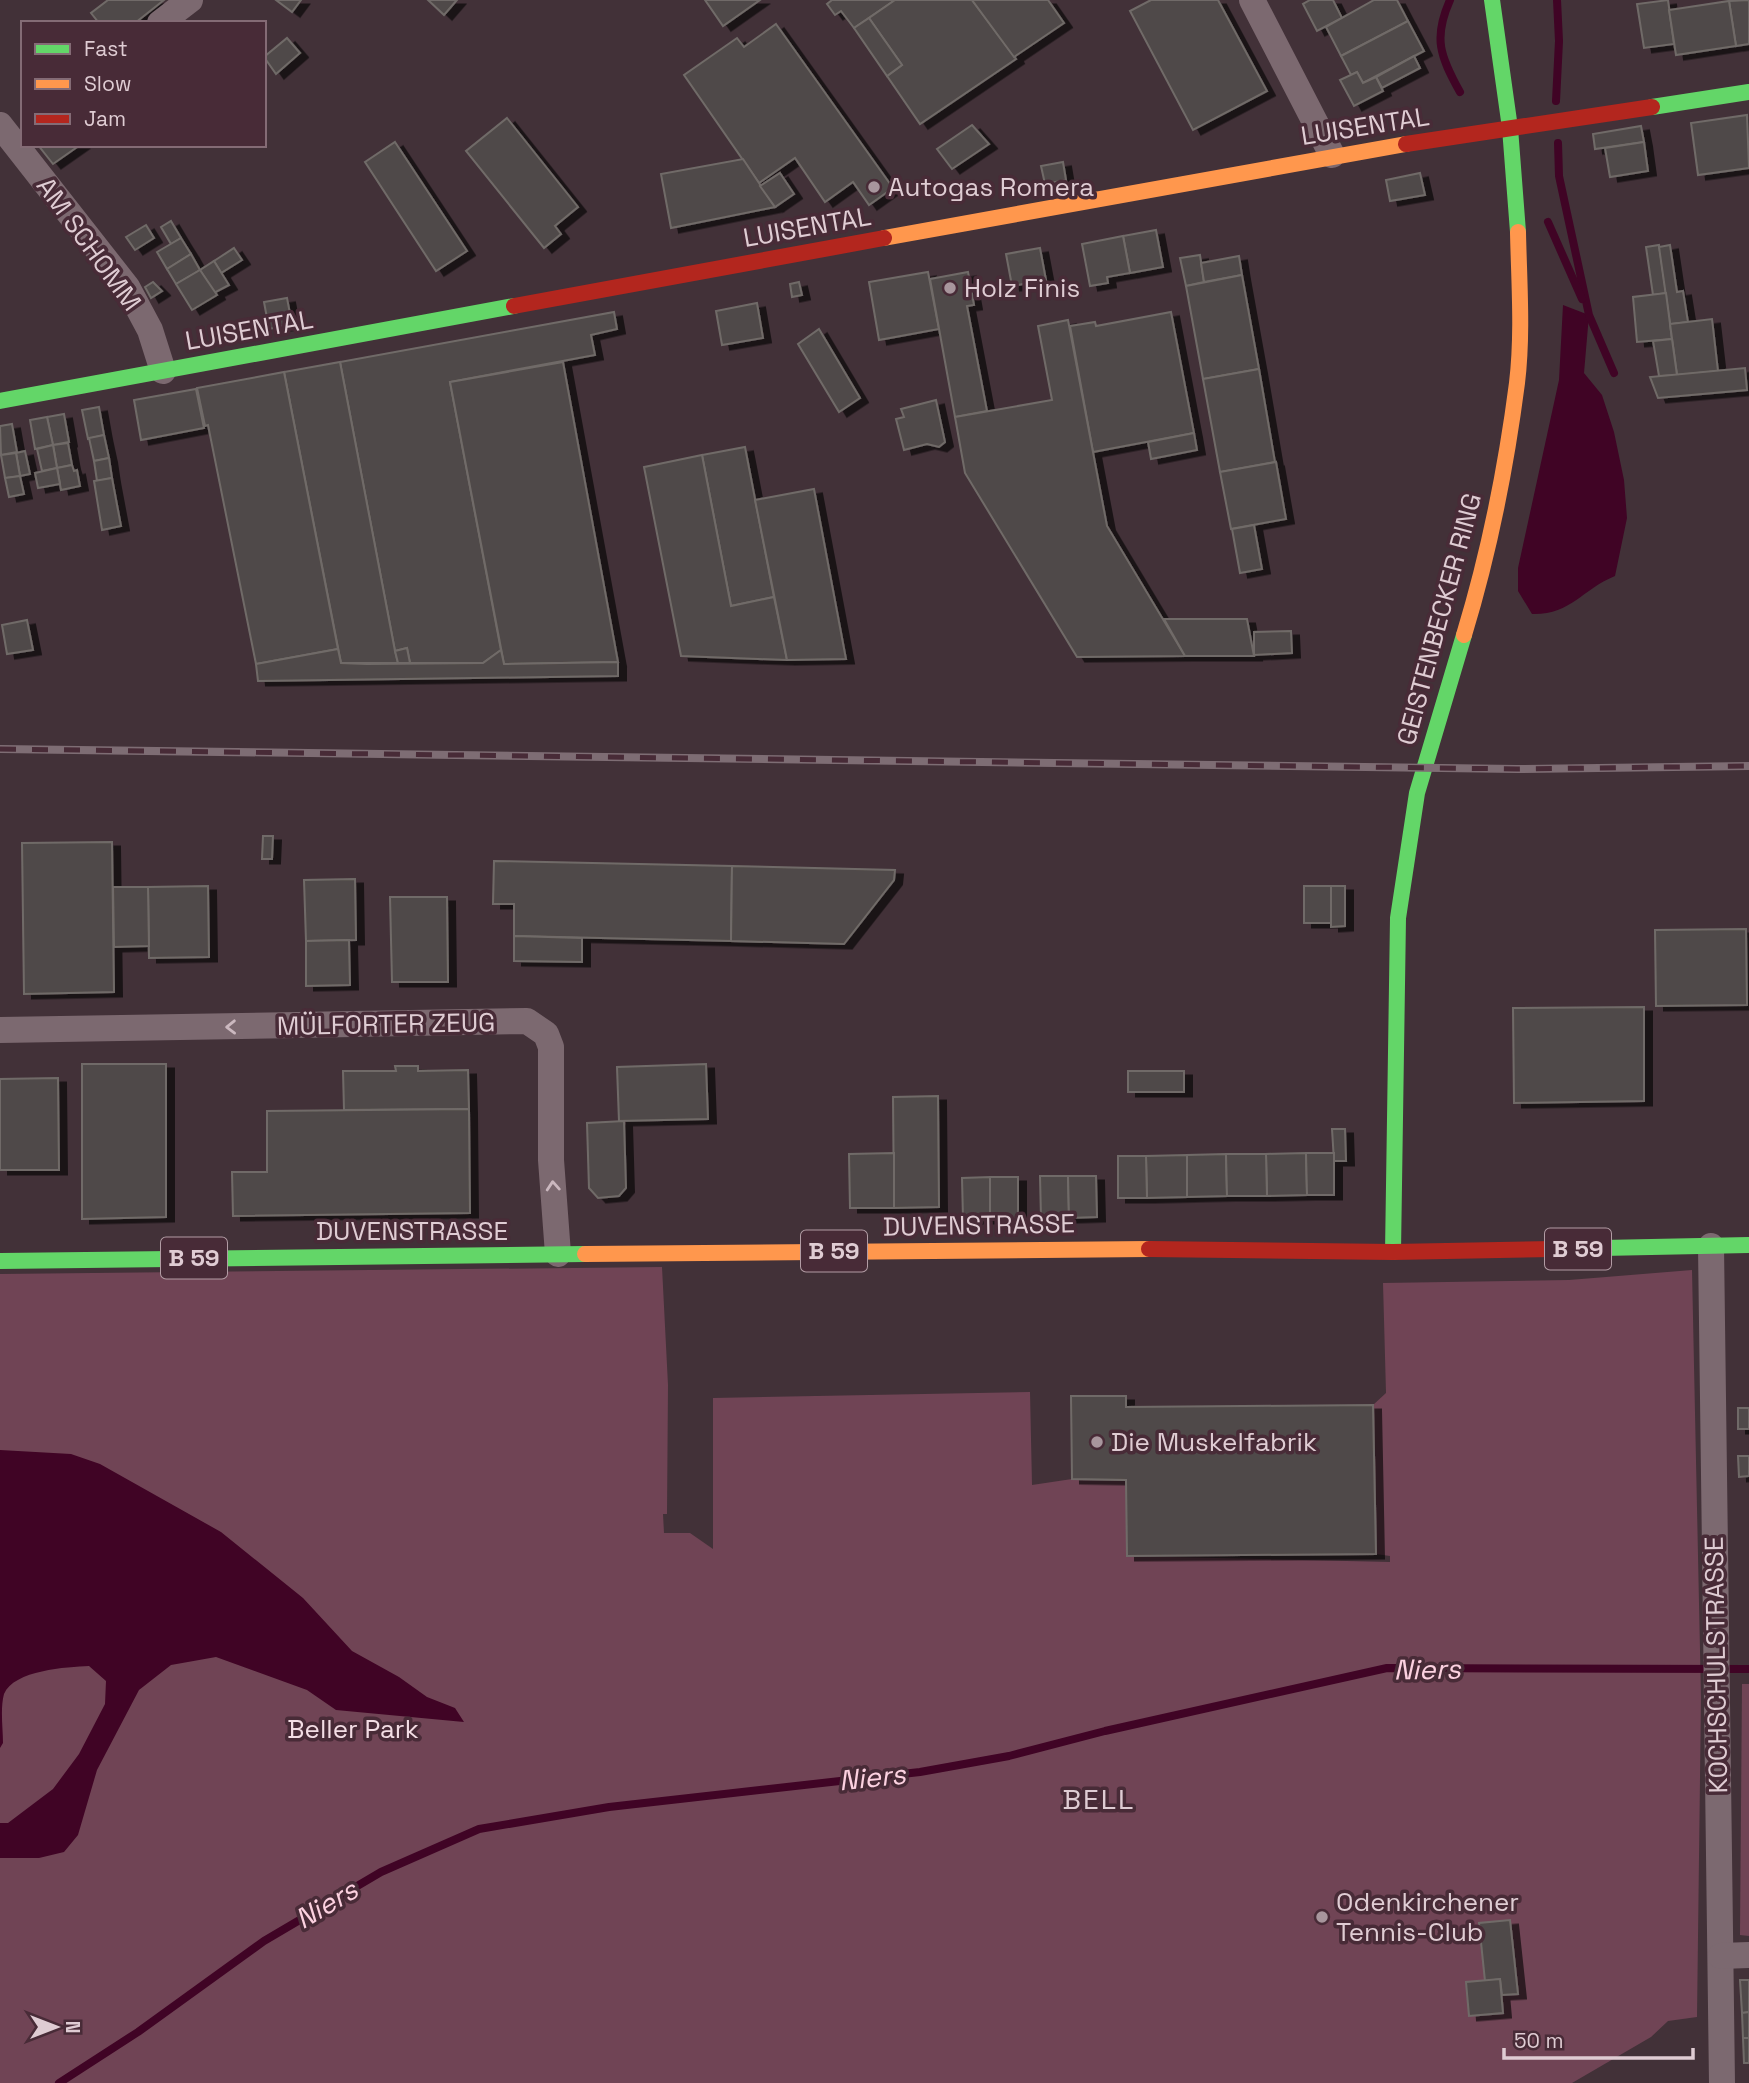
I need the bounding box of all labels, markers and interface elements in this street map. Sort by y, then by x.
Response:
legend [21,21,266,147]
text: Fast [84,35,128,62]
text: Slow [84,70,132,97]
street label: LUISENTAL [1299,99,1431,153]
text: Jam [84,105,126,132]
street label: AM SCHOMM [29,170,149,318]
place label: Autogas Romera [888,170,1094,204]
marker: Autogas Romera [866,179,882,195]
street label: LUISENTAL [740,199,874,255]
place label: Holz Finis [964,271,1080,305]
marker: Holz Finis [942,280,958,296]
street label: LUISENTAL [182,302,316,358]
street label: GEISTENBECKER RING [1389,489,1489,749]
street label: MÜLFORTER ZEUG [276,1005,496,1043]
one-way arrow [225,1019,236,1035]
one-way arrow [546,1181,561,1192]
street label: DUVENSTRASSE [883,1206,1075,1244]
street label: DUVENSTRASSE [316,1214,508,1248]
road number: B 59 [1545,1228,1611,1269]
road number: B 59 [801,1231,867,1272]
road number: B 59 [161,1238,227,1278]
place label: Die Muskelfabrik [1111,1425,1317,1459]
marker: Die Muskelfabrik [1089,1434,1105,1450]
street label: KOCHSCHULSTRASSE [1697,1536,1735,1794]
water label: Niers [1393,1650,1462,1688]
park label: Beller Park [287,1712,419,1746]
water label: Niers [837,1755,908,1798]
district label: BELL [1063,1781,1135,1817]
water label: Niers [288,1871,365,1937]
place label: Odenkirchener Tennis-Club [1336,1885,1519,1949]
marker: Odenkirchener Tennis-Club [1314,1909,1330,1925]
north arrow [21,1992,91,2062]
scale bar [1504,2016,1693,2060]
text: N [60,2021,85,2033]
text: 50 m [1514,2027,1564,2054]

